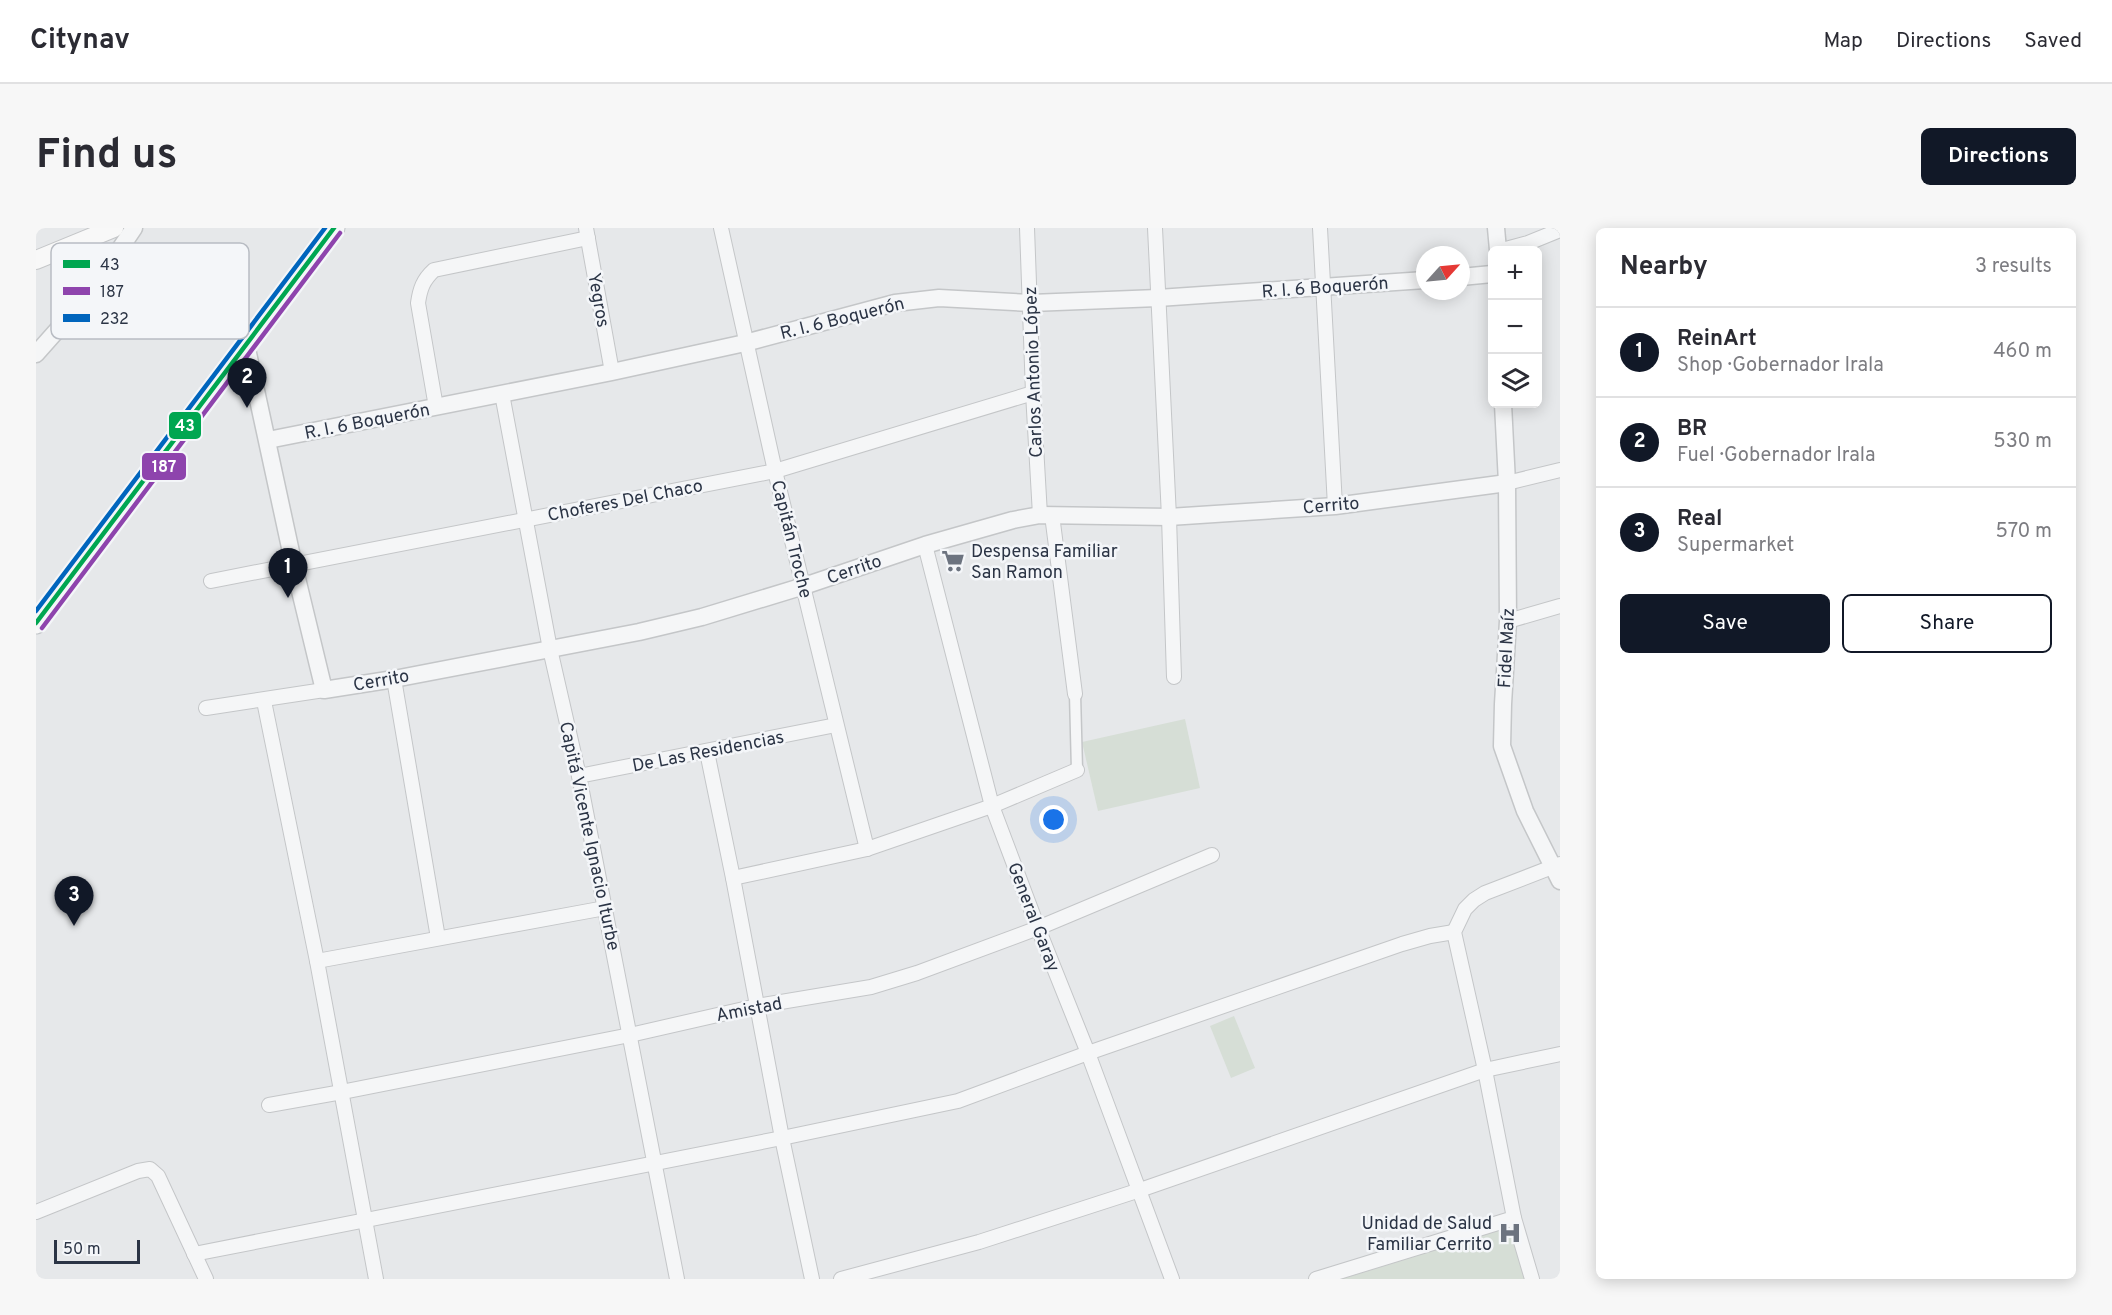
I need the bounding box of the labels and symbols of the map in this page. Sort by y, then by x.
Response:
legend [51,243,249,339]
north arrow [1416,246,1470,300]
text: 43 [100,256,120,276]
street label: Yegros [581,271,614,329]
street label: R. I. 6 Boquerón [1261,273,1389,304]
text: 187 [100,283,124,303]
street label: Carlos Antonio López [1020,286,1049,458]
street label: R. I. 6 Boquerón [778,293,907,346]
text: 232 [100,310,129,330]
pin: 2 [228,358,266,408]
street label: R. I. 6 Boquerón [303,399,432,446]
line badge: 43 [168,411,202,440]
text: 43 [175,417,195,437]
line badge: 187 [141,452,187,481]
text: 187 [152,458,176,478]
street label: Choferes Del Chaco [546,475,705,528]
street label: Capitán Troche [765,478,816,601]
street label: Cerrito [1302,493,1360,520]
place label: Despensa Familiar San Ramon [971,541,1118,585]
pin: 1 [268,548,308,598]
supermarket icon: Despensa Familiar San Ramon [940,548,966,574]
street label: Cerrito [824,550,885,591]
street label: Fidel Maíz [1494,607,1521,689]
street label: Cerrito [351,665,411,698]
street label: Capitá Vicente Ignacio Iturbe [553,720,624,953]
street label: De Las Residencias [630,726,786,778]
your location [1039,805,1068,834]
street label: General Garay [1001,860,1064,975]
pin: 3 [54,876,93,926]
street label: Amistad [714,993,784,1028]
place label: Unidad de Salud Familiar Cerrito [1362,1213,1492,1257]
hospital icon: Unidad de Salud Familiar Cerrito [1497,1220,1523,1246]
scale bar [54,1237,140,1264]

